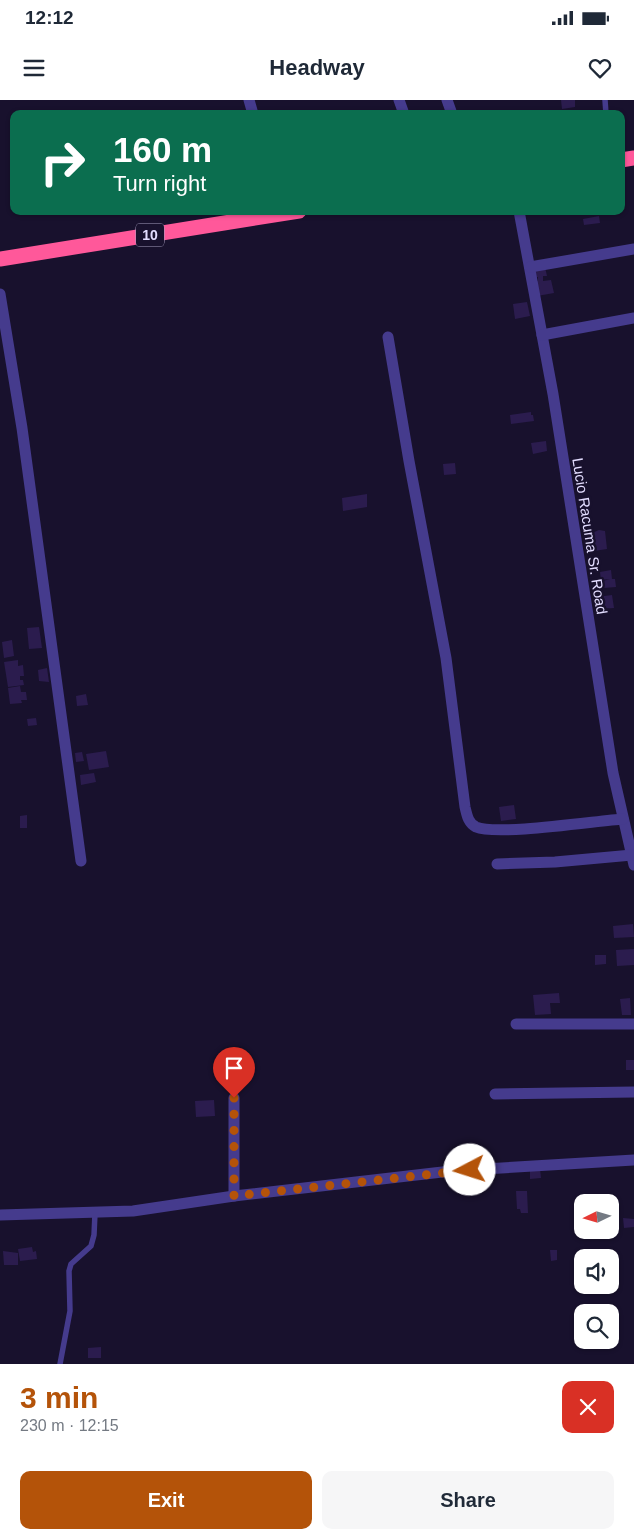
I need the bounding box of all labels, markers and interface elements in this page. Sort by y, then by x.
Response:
text: 12:12 [25,7,74,28]
icon: menu [20,54,48,82]
icon: heart [586,54,614,82]
text: Headway [269,55,365,80]
icon: right [30,130,95,195]
text: 160 m [113,130,212,169]
text: Turn right [113,171,206,196]
road number: 10 [136,224,164,246]
street label: Lucio Racuma Sr. Road [569,456,611,616]
pin [213,1047,255,1098]
icon: arrive [220,1054,248,1082]
position arrow [443,1143,495,1195]
north arrow [574,1194,619,1239]
map controls [574,1194,619,1349]
button: sound [574,1249,619,1294]
button: search [574,1304,619,1349]
text: 3 min [20,1381,98,1414]
button: close [562,1381,614,1433]
text: 230 m · 12:15 [20,1417,119,1434]
button: Exit [20,1471,312,1529]
button: Share [322,1471,614,1529]

